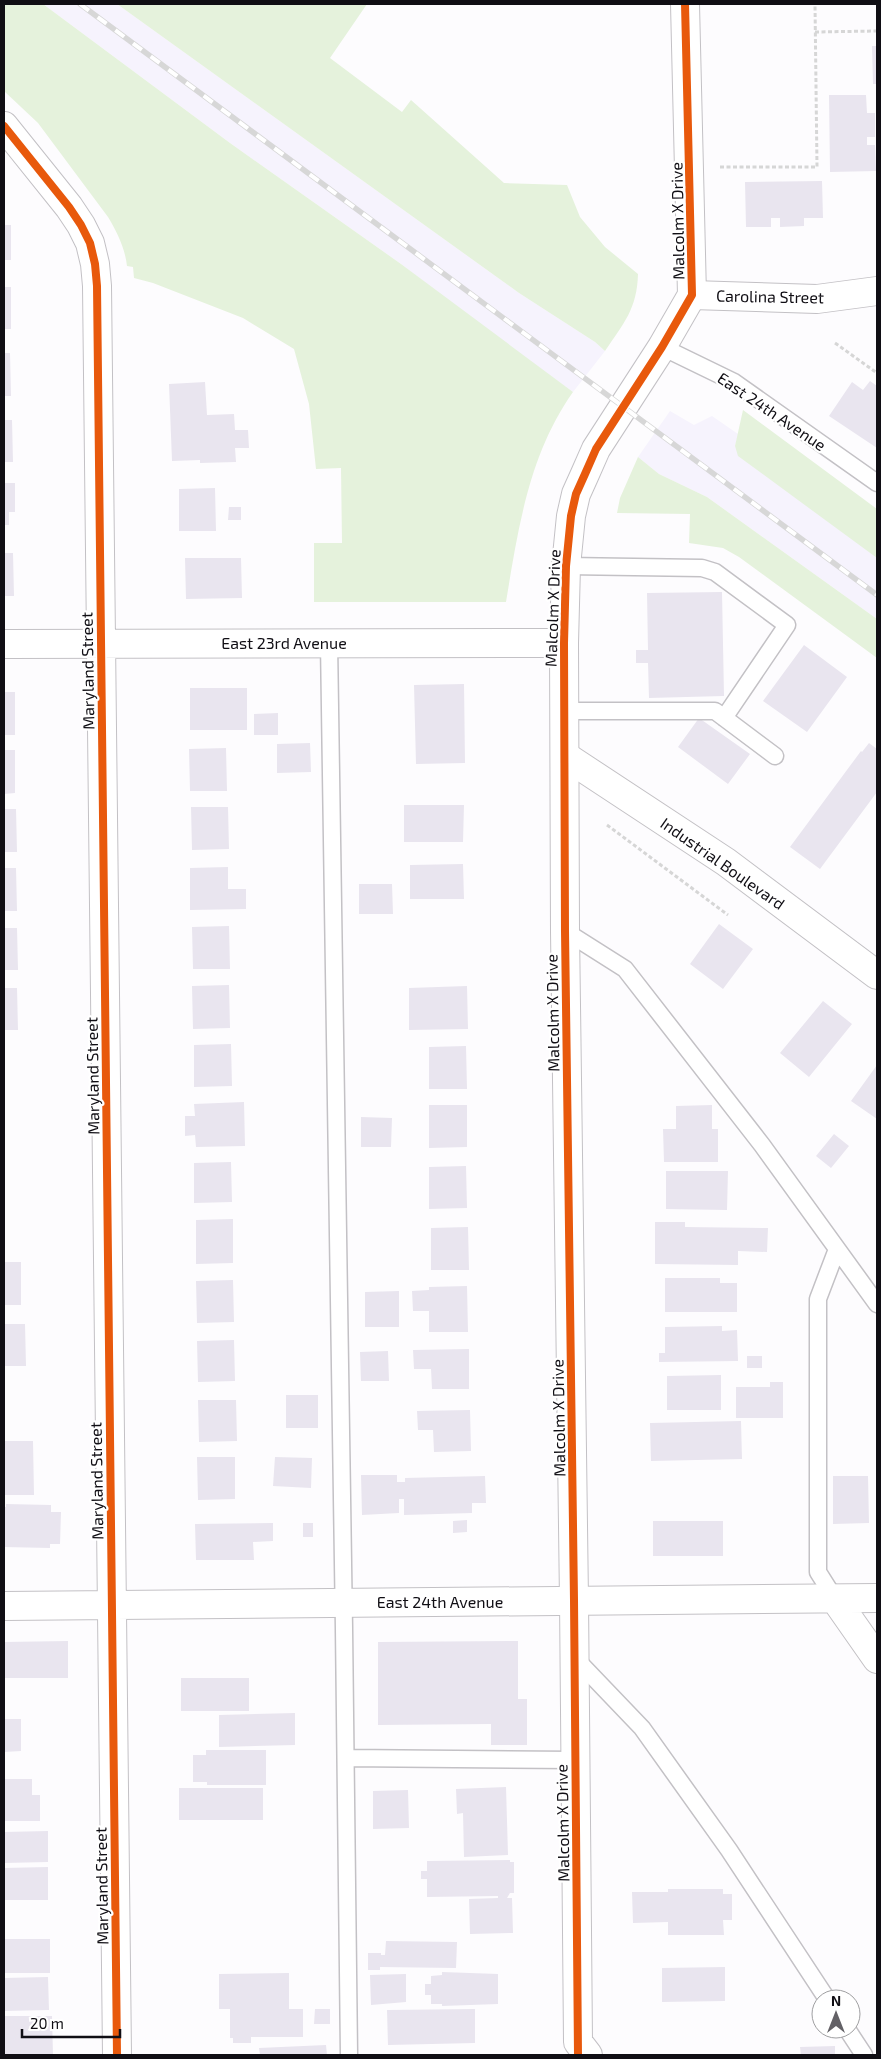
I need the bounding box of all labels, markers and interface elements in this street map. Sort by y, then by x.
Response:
street label: Malcolm X Drive [666,162,688,280]
street label: Carolina Street [716,286,824,306]
street label: East 24th Avenue [714,368,830,454]
street label: Malcolm X Drive [540,549,564,667]
street label: Maryland Street [76,612,98,730]
street label: East 23rd Avenue [221,633,347,652]
street label: Industrial Boulevard [657,813,789,913]
street label: Malcolm X Drive [541,954,563,1072]
street label: Maryland Street [81,1017,103,1135]
street label: Malcolm X Drive [547,1359,569,1477]
street label: Maryland Street [85,1422,107,1540]
street label: East 24th Avenue [377,1592,503,1611]
street label: Malcolm X Drive [551,1764,573,1882]
street label: Maryland Street [90,1827,112,1945]
north arrow [811,1989,861,2039]
text: N [831,1992,841,2009]
scale bar [22,2006,120,2038]
text: 20 m [30,2014,64,2032]

